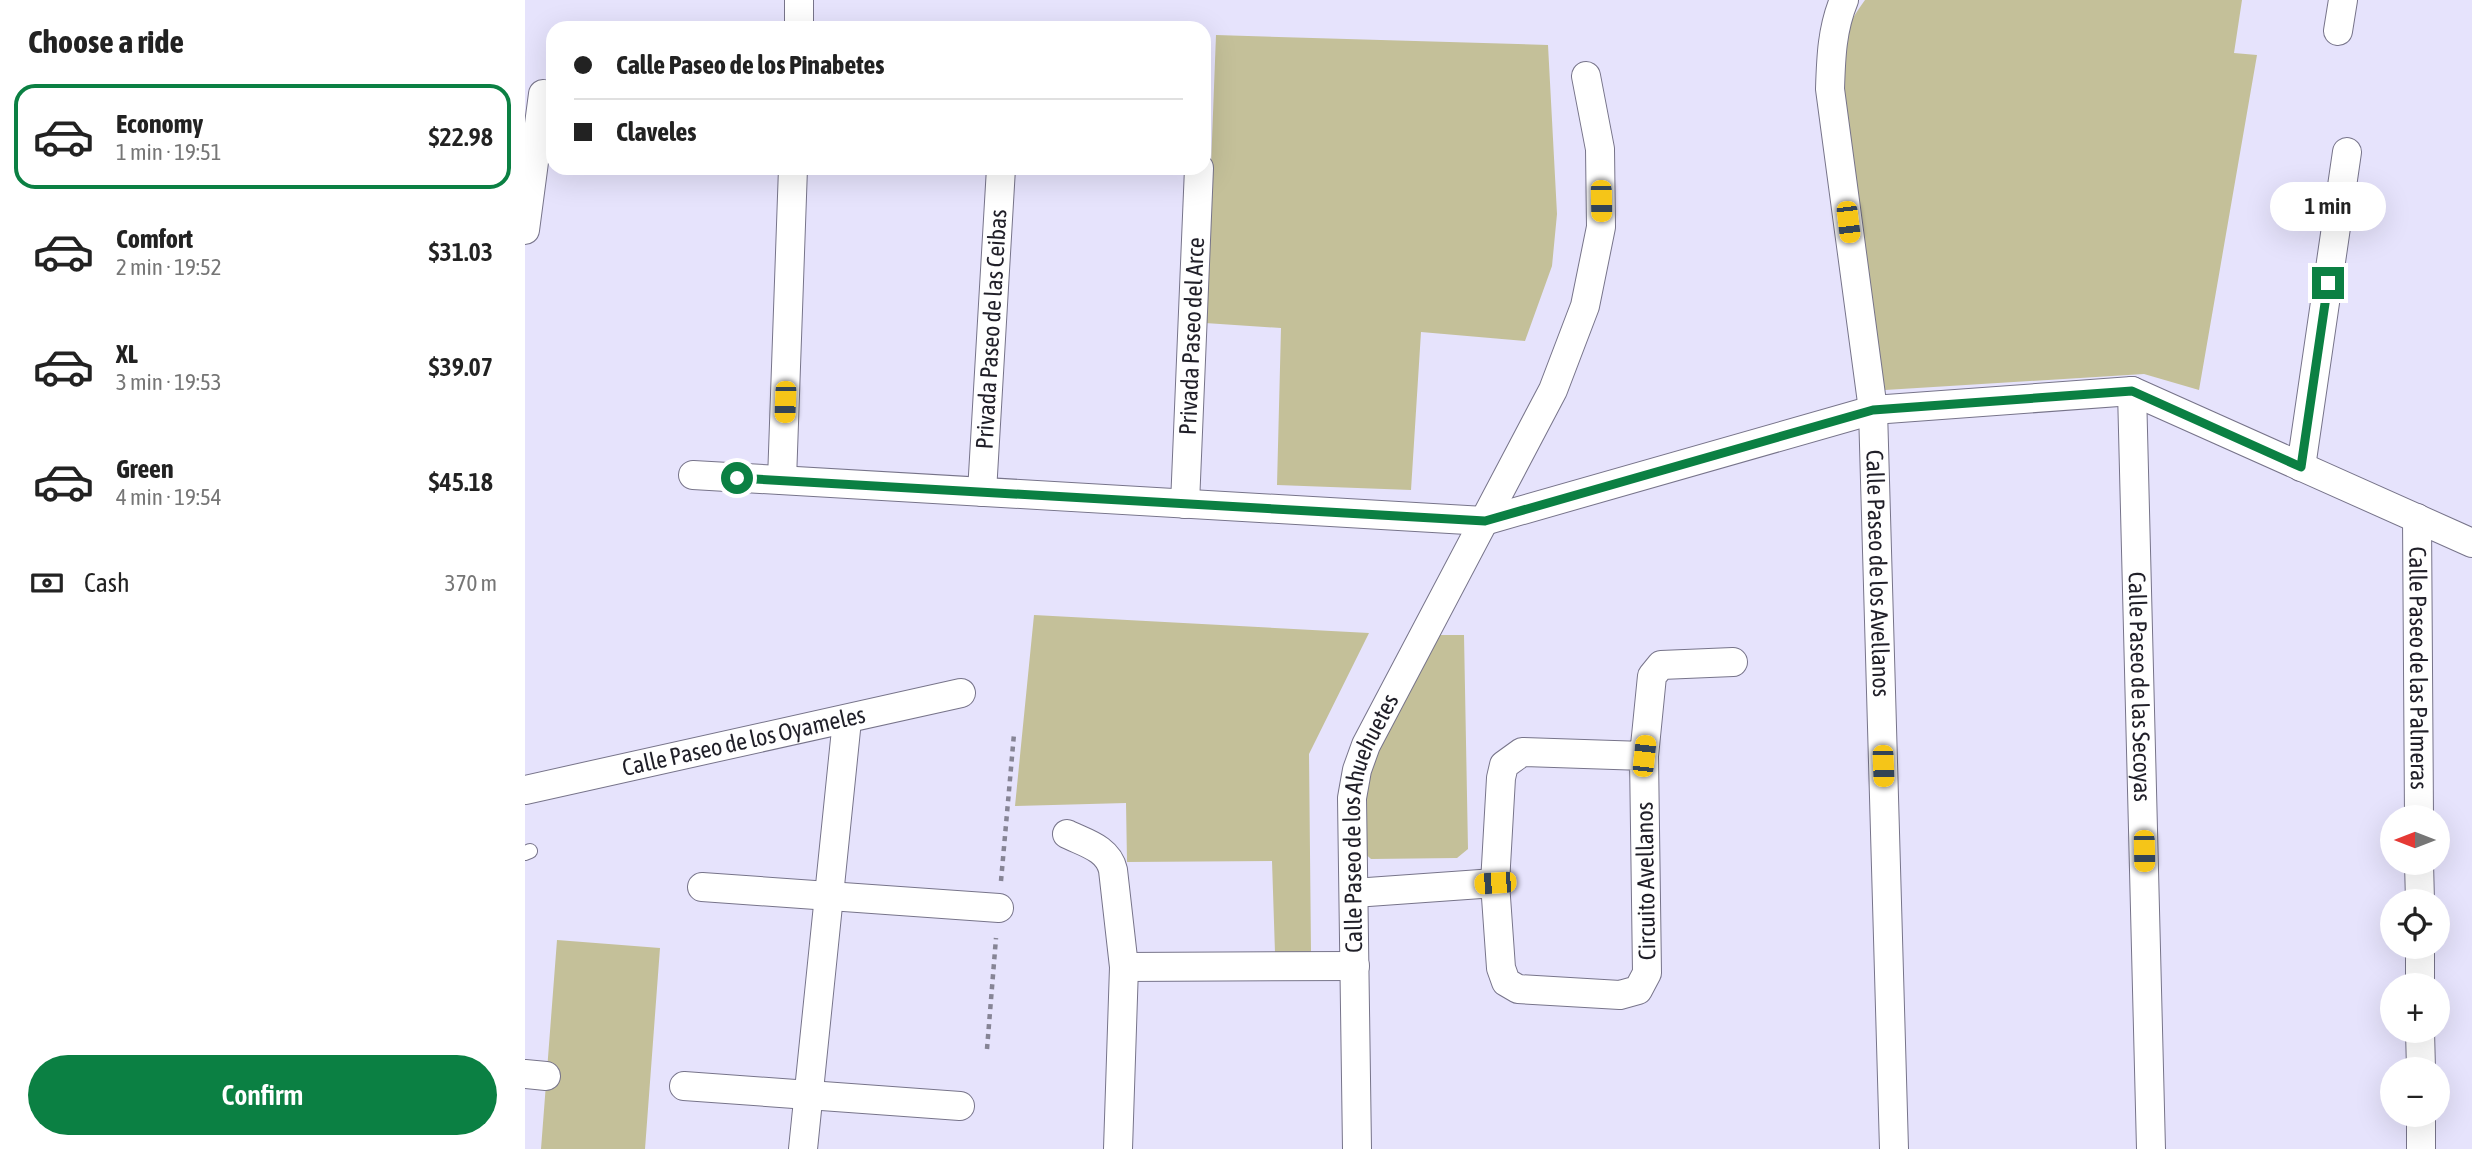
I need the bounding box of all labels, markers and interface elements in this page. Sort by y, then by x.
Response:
text: Choose a ride [28,23,184,60]
text: Calle Paseo de los Pinabetes [616,50,884,80]
icon: car [32,105,95,168]
text: Economy [116,109,203,139]
text: Claveles [616,117,697,147]
text: $22.98 [429,122,493,152]
text: 1 min · 19:51 [116,139,222,165]
car [1591,180,1612,222]
callout: 1 min [2270,182,2386,230]
text: 1 min [2305,193,2351,219]
car [1836,200,1861,244]
street label: Privada Paseo de las Ceibas [971,208,1012,450]
icon: car [32,220,95,283]
text: Comfort [116,224,193,254]
text: $31.03 [429,237,493,267]
street label: Privada Paseo del Arce [1174,237,1209,436]
text: 2 min · 19:52 [116,254,222,280]
route end [2312,267,2344,299]
icon: car [32,335,95,398]
text: XL [116,339,138,369]
text: $39.07 [429,352,493,382]
text: 3 min · 19:53 [116,369,222,395]
car [774,381,797,423]
street label: Calle Paseo de los Avellanos [1861,449,1895,697]
icon: car [32,450,95,513]
text: Green [116,454,174,484]
route start [721,462,753,494]
text: $45.18 [429,467,493,497]
text: 4 min · 19:54 [116,484,222,510]
street label: Calle Paseo de las Palmeras [2404,546,2433,790]
icon: cash [28,564,66,602]
text: Cash [84,568,130,598]
text: 370 m [445,570,497,596]
street label: Calle Paseo de las Secoyas [2124,572,2156,802]
street label: Calle Paseo de los Ahuehuetes [1338,689,1404,953]
street label: Calle Paseo de los Oyameles [619,701,868,781]
car [1632,734,1657,778]
car [1872,745,1895,787]
street label: Circuito Avellanos [1631,802,1660,960]
north arrow [2380,805,2450,875]
map controls [2380,805,2450,1127]
car [2134,830,2155,872]
car [1474,871,1517,895]
button: locate [2380,889,2450,959]
button: + [2380,973,2450,1043]
button: Confirm [28,1055,497,1135]
button: − [2380,1057,2450,1127]

